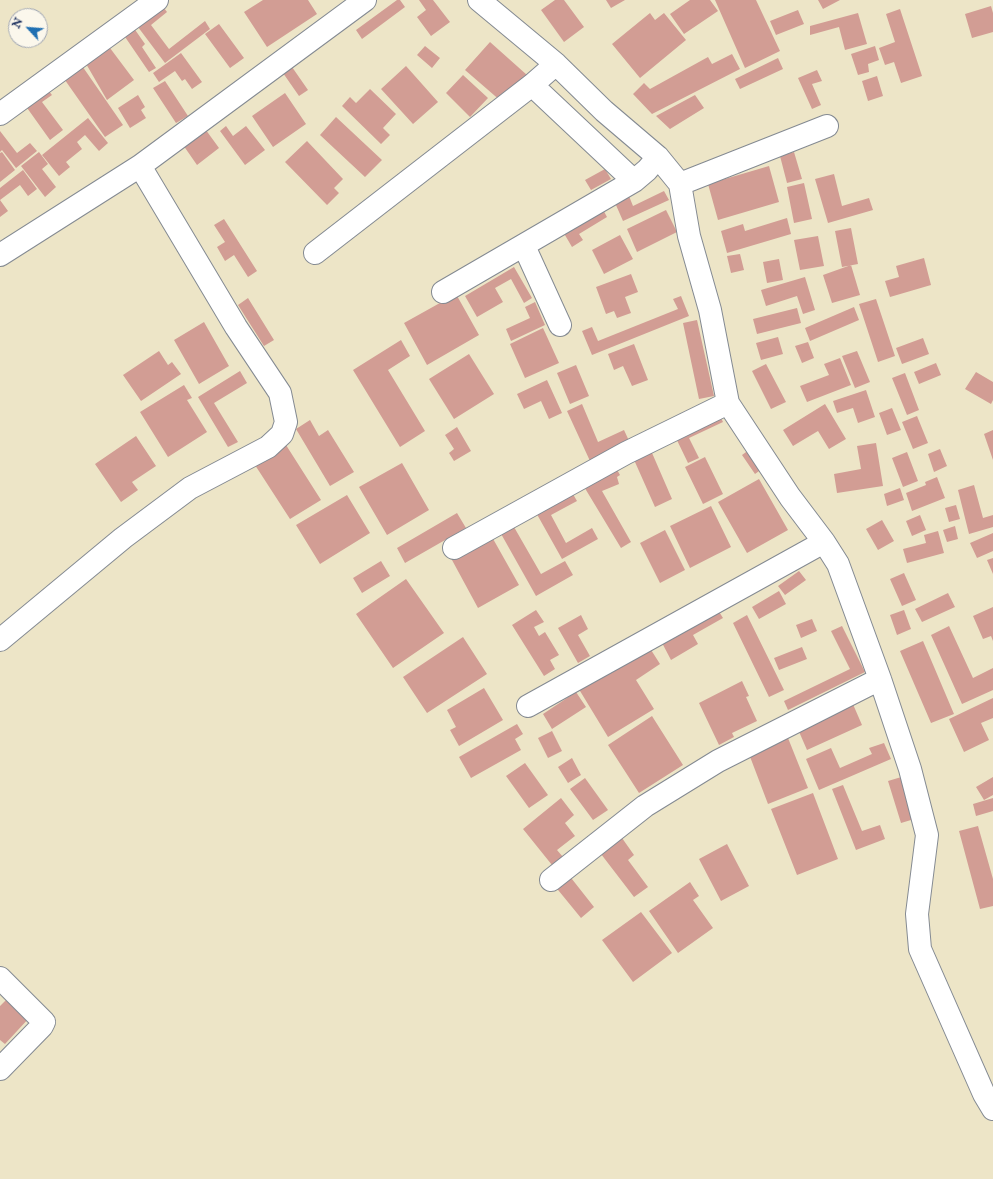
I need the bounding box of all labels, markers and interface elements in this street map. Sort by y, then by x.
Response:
north arrow [8,8,48,48]
text: N [10,16,26,30]

